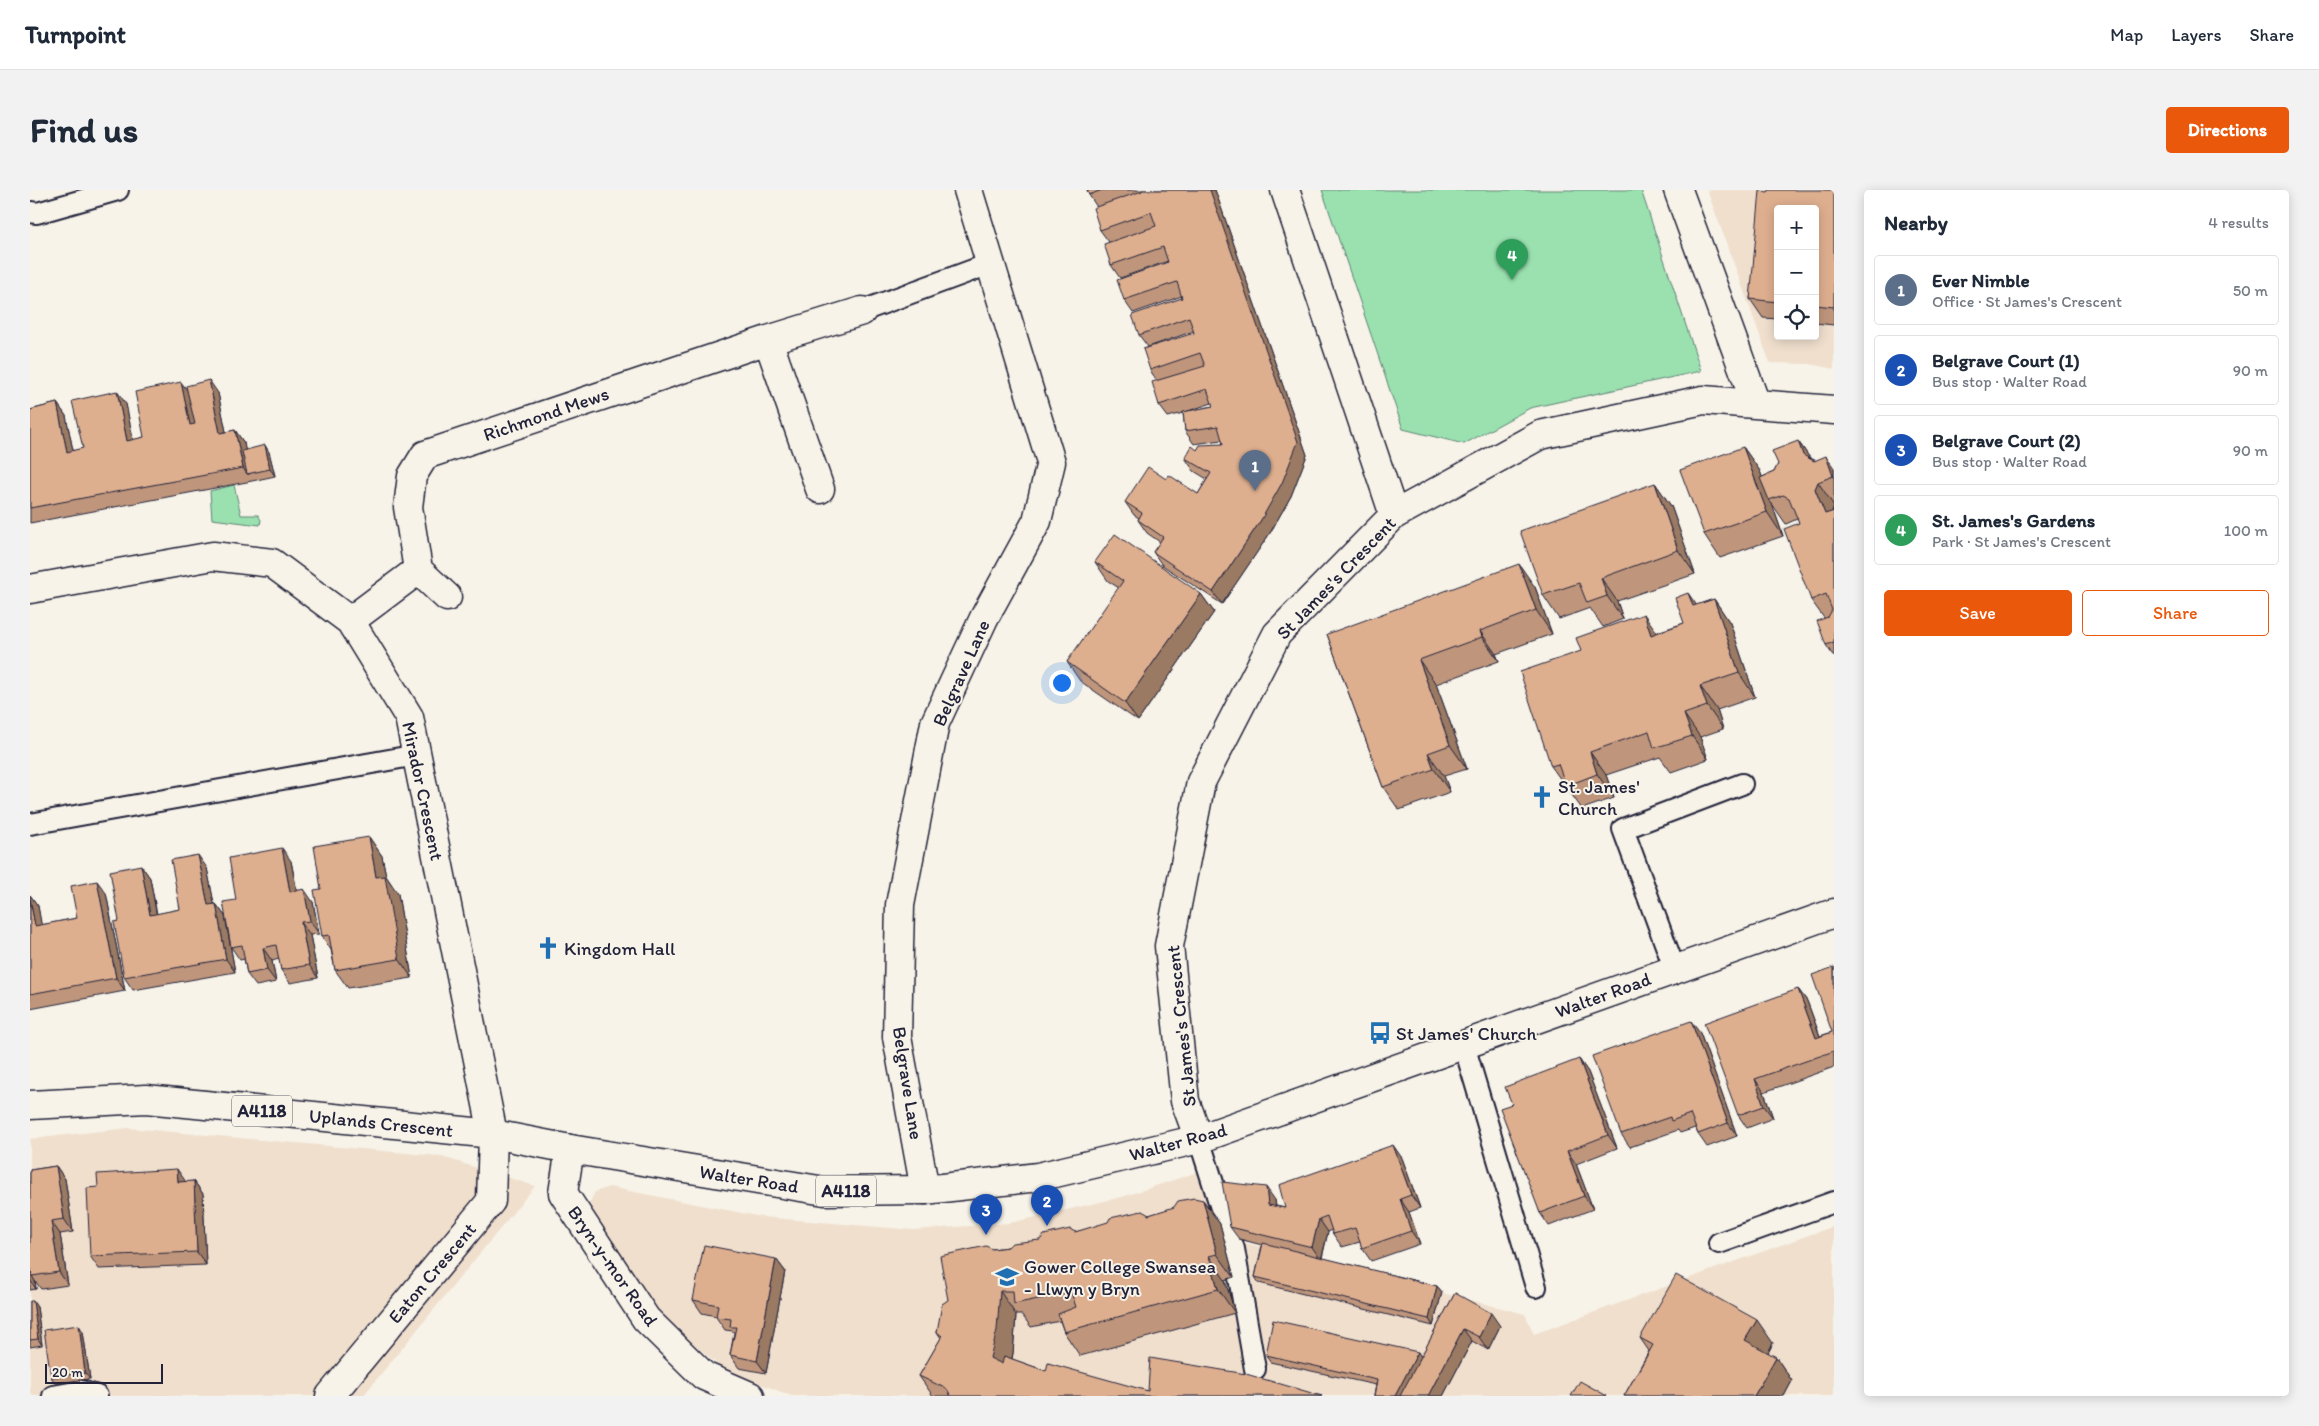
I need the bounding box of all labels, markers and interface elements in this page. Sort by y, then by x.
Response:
text: Turnpoint [25,20,126,49]
text: Map [2110,24,2143,46]
text: Layers [2171,24,2221,46]
text: Share [2249,24,2294,46]
button: Directions [2166,107,2289,153]
text: Find us [30,109,138,151]
map controls [1774,205,1819,340]
button: + [1774,205,1819,250]
text: Nearby [1884,210,1948,235]
text: 4 results [2208,213,2269,232]
pin: 4 [1496,239,1528,280]
button: − [1774,250,1819,295]
text: Ever Nimble [1932,269,2030,292]
text: 1 [1897,281,1905,300]
text: 50 m [2233,281,2268,300]
text: Office · St James's Crescent [1932,292,2122,311]
button: locate [1774,295,1819,340]
text: Belgrave Court (1) [1932,349,2080,372]
text: 2 [1897,361,1905,380]
text: 90 m [2233,361,2268,380]
text: Bus stop · Walter Road [1932,372,2087,391]
street label: Richmond Mews [480,382,612,446]
text: Belgrave Court (2) [1932,429,2081,452]
text: 3 [1897,441,1905,460]
text: 90 m [2233,441,2268,460]
pin: 1 [1239,450,1271,491]
text: Bus stop · Walter Road [1932,452,2087,471]
text: St. James's Gardens [1932,509,2095,532]
street label: St James's Crescent [1271,512,1401,644]
text: 4 [1896,521,1906,540]
text: 100 m [2224,521,2268,540]
text: Park · St James's Crescent [1932,532,2111,551]
button: Save [1884,590,2072,636]
button: Share [2082,590,2269,636]
street label: Belgrave Lane [927,616,995,730]
your location [1049,670,1075,696]
street label: Mirador Crescent [397,720,449,862]
place label: St. James' Church [1558,775,1640,820]
church icon: St. James' Church [1529,784,1555,810]
church icon: Kingdom Hall [535,935,561,961]
place label: Kingdom Hall [564,937,676,960]
street label: St James's Crescent [1161,944,1201,1108]
street label: Walter Road [1552,967,1655,1023]
bus stop icon: St James' Church [1367,1020,1393,1046]
place label: St James' Church [1396,1022,1538,1045]
street label: Belgrave Lane [888,1025,928,1141]
road number: A4118 [232,1096,292,1126]
street label: Uplands Crescent [308,1104,454,1142]
street label: Walter Road [1127,1118,1230,1166]
street label: Walter Road [698,1160,801,1198]
road number: A4118 [816,1176,876,1206]
pin: 2 [1031,1185,1063,1226]
pin: 3 [970,1194,1002,1235]
street label: Bryn-y-mor Road [563,1201,663,1331]
street label: Eaton Crescent [383,1218,481,1328]
place label: Gower College Swansea - Llwyn y Bryn [1024,1255,1216,1300]
school or university icon: Gower College Swansea - Llwyn y Bryn [994,1264,1020,1290]
scale bar [45,1361,162,1384]
text: 20 m [52,1364,83,1381]

